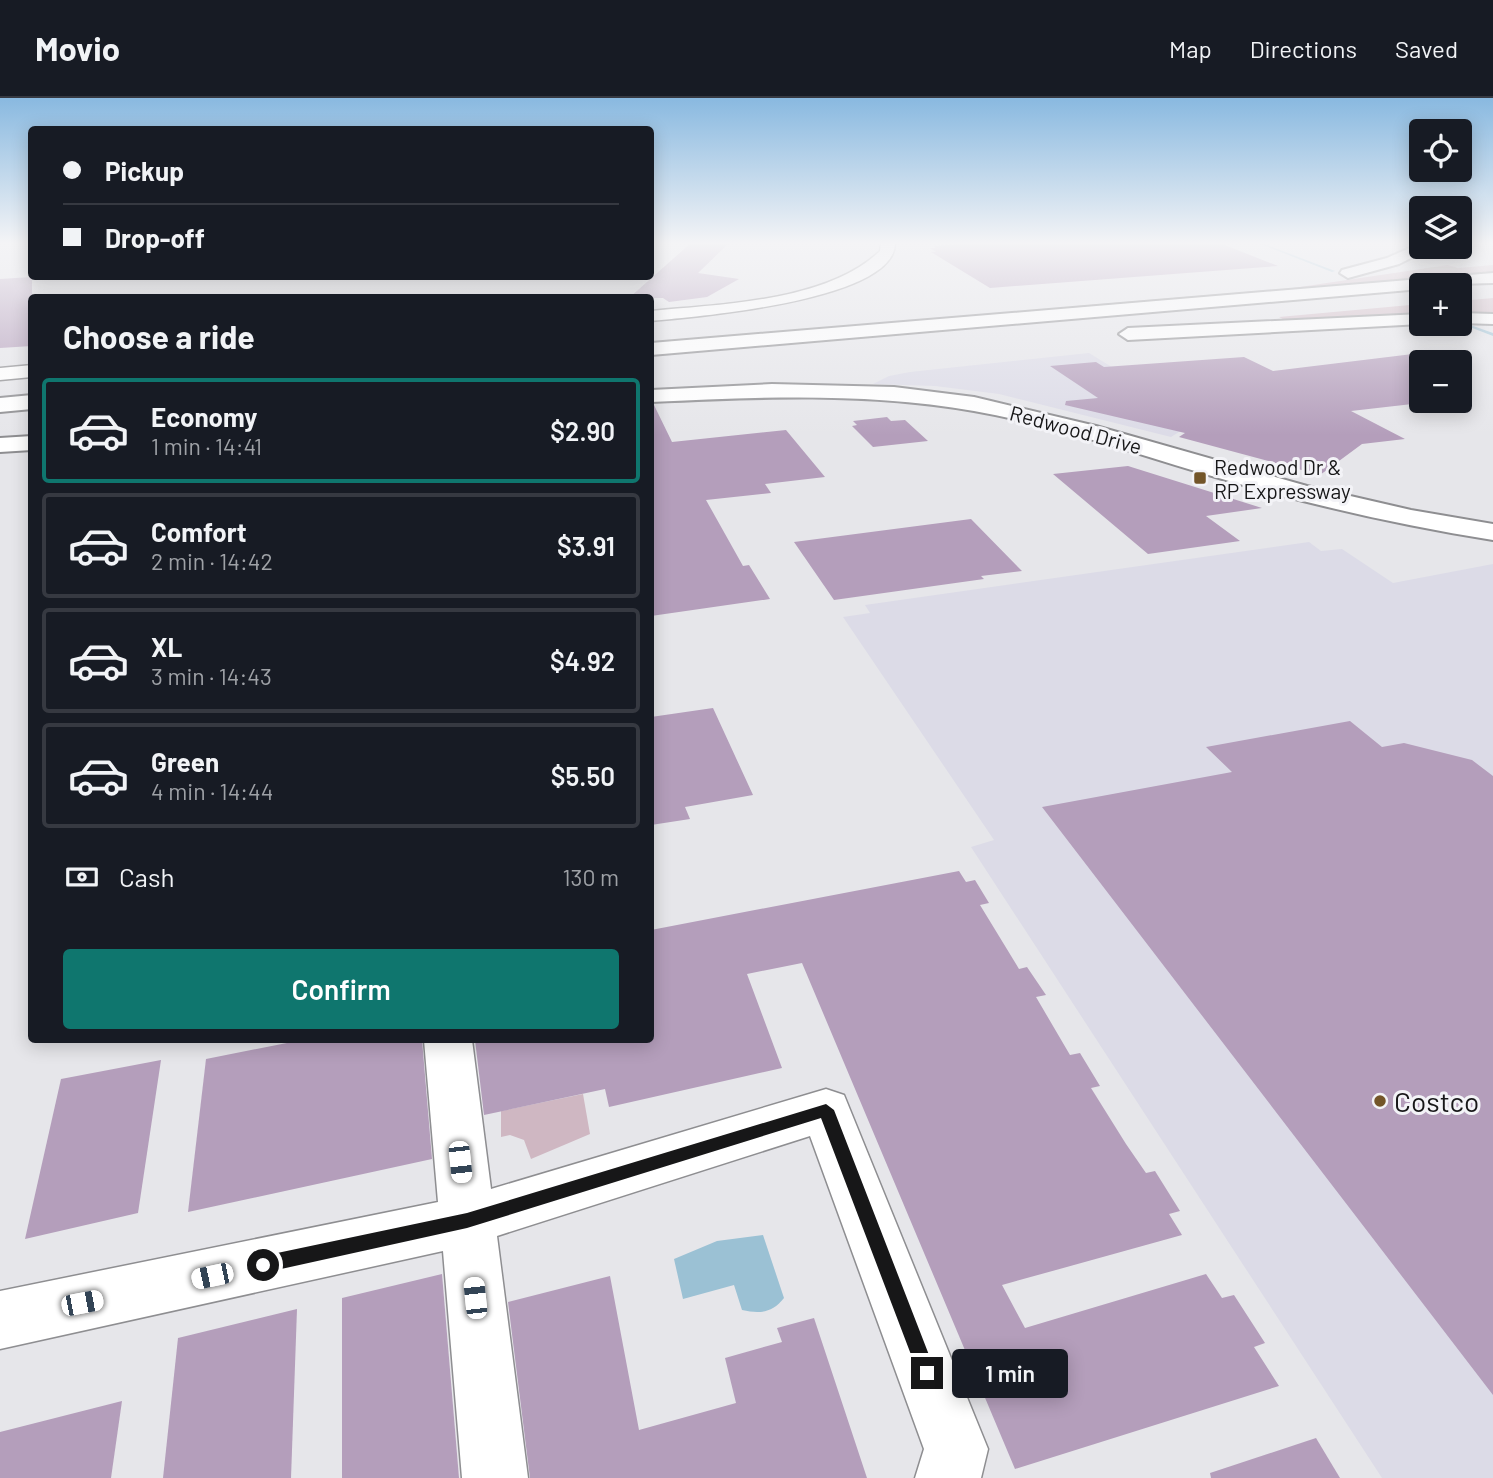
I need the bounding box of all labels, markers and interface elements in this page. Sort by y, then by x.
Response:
text: Movio [35,28,120,68]
text: Map [1169,34,1212,63]
text: Directions [1250,34,1357,63]
text: Saved [1395,34,1458,63]
map controls [1409,119,1472,413]
button: locate [1409,119,1472,182]
text: Pickup [105,155,184,186]
button: layers [1409,196,1472,259]
text: Drop-off [105,222,205,253]
button: + [1409,273,1472,336]
text: Choose a ride [63,317,255,355]
button: − [1409,350,1472,413]
icon: car [67,399,130,462]
street label: Redwood Drive [1007,399,1145,459]
text: Economy [151,401,257,432]
text: $2.90 [550,415,615,446]
text: 1 min · 14:41 [151,432,262,460]
place label: Redwood Dr & RP Expressway [1214,454,1351,503]
marker: Redwood Dr & RP Expressway [1192,470,1208,486]
icon: car [67,514,130,577]
text: Comfort [151,516,247,547]
text: $3.91 [557,530,615,561]
text: 2 min · 14:42 [151,547,273,575]
icon: car [67,629,130,692]
text: XL [151,631,182,662]
text: $4.92 [550,645,615,676]
text: 3 min · 14:43 [151,662,272,690]
icon: car [67,744,130,807]
text: Green [151,746,219,777]
text: $5.50 [551,760,615,791]
text: 4 min · 14:44 [151,777,273,805]
icon: cash [63,858,101,896]
text: Cash [119,861,174,892]
text: 130 m [562,863,619,891]
button: Confirm [63,949,619,1029]
place label: Costco [1394,1084,1479,1118]
marker: Costco [1372,1093,1388,1109]
car [448,1140,473,1184]
route start [247,1249,279,1281]
car [190,1261,235,1291]
car [463,1276,488,1320]
car [60,1289,105,1317]
callout: 1 min [951,1348,1067,1398]
route end [911,1357,943,1389]
text: 1 min [985,1359,1035,1387]

